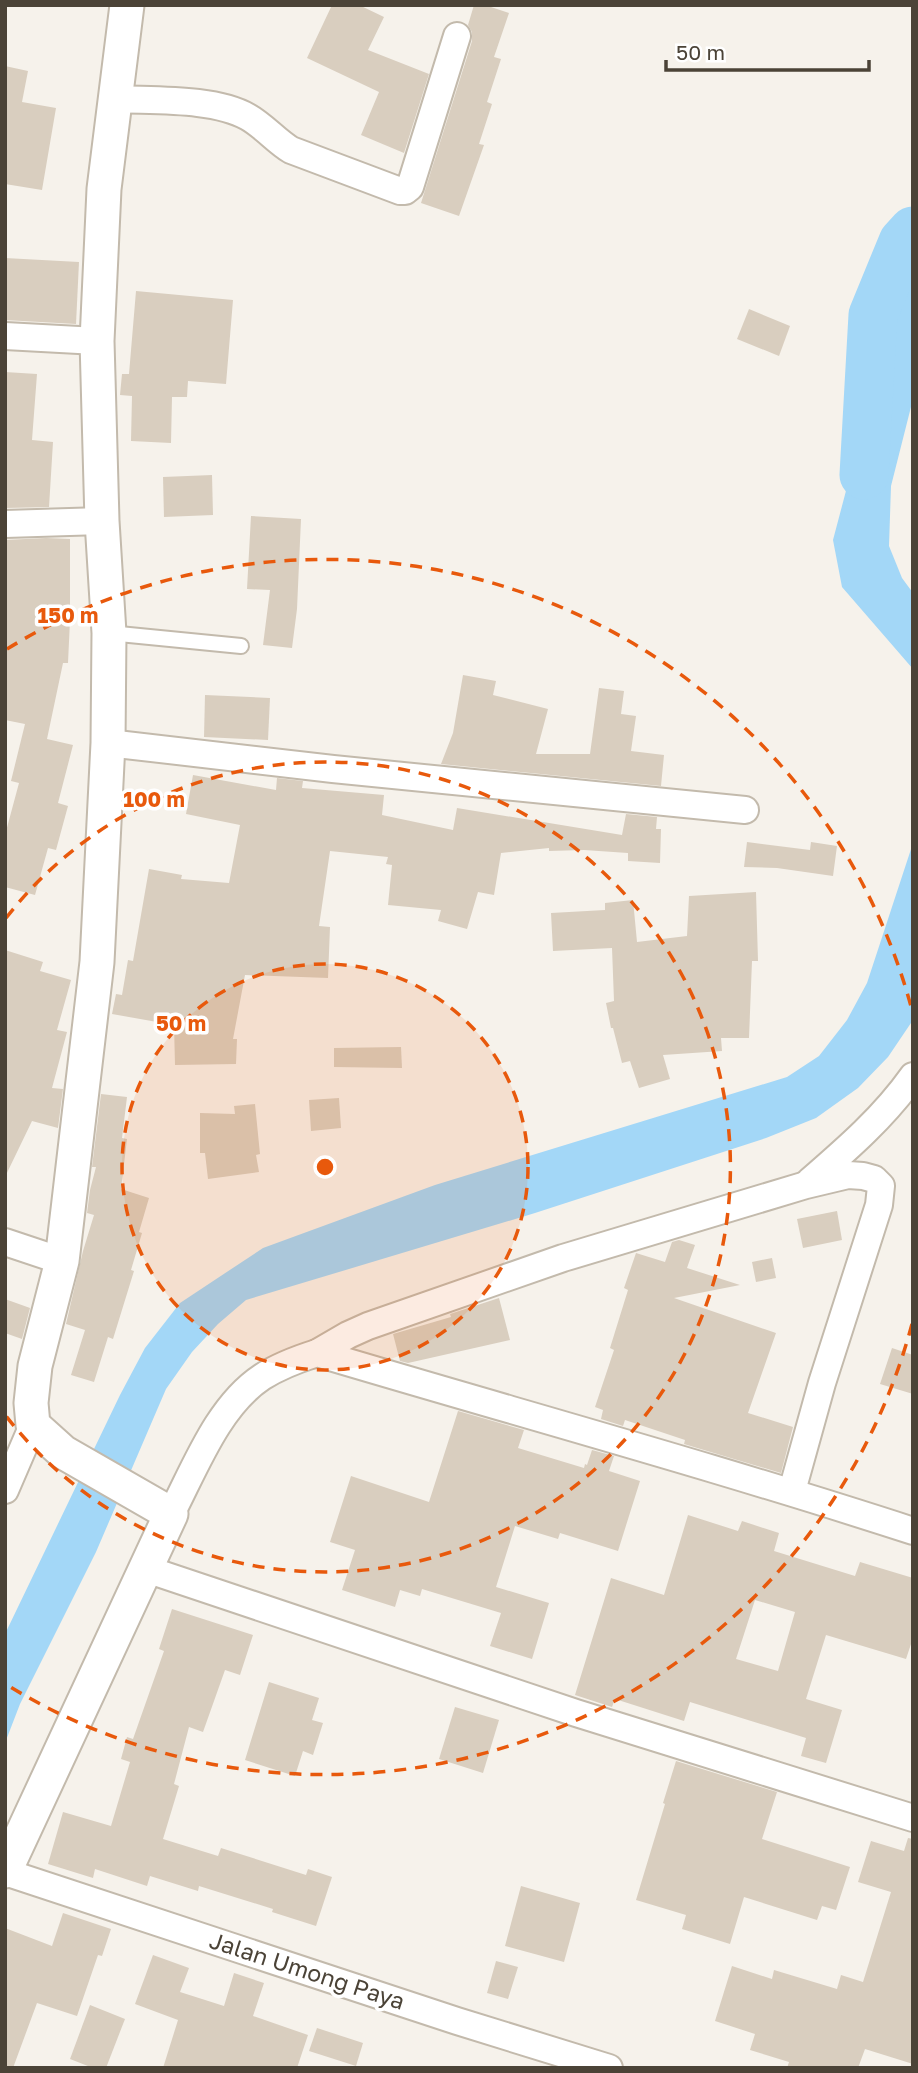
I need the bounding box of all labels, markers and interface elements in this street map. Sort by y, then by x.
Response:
scale bar [666,28,869,72]
text: 50 m [676,39,725,65]
text: 150 m [38,602,98,628]
text: 100 m [123,786,185,812]
text: 50 m [156,1010,206,1036]
centre of rings [313,1155,337,1179]
street label: Jalan Umong Paya [206,1925,408,2015]

